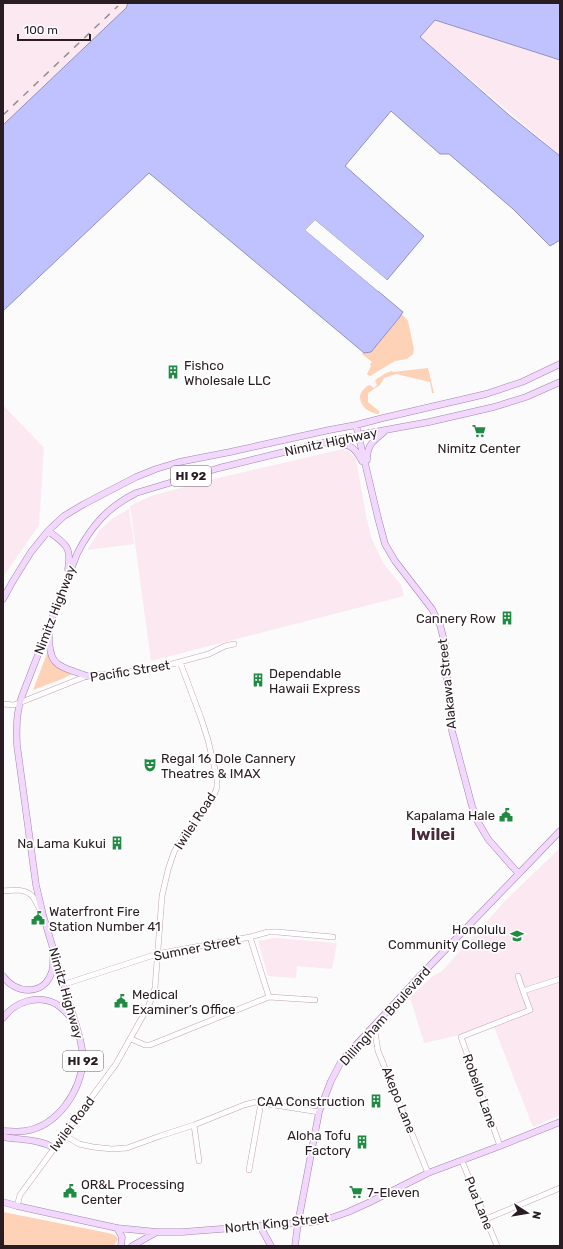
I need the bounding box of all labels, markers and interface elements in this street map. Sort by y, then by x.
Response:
scale bar [18,16,90,42]
text: 100 m [24,23,58,37]
place label: Fishco Wholesale LLC [184,358,271,388]
building icon: Fishco Wholesale LLC [165,364,181,380]
supermarket icon: Nimitz Center [471,423,487,439]
street label: Nimitz Highway [283,425,379,460]
place label: Nimitz Center [438,441,520,456]
road number: HI 92 [171,466,211,486]
street label: Nimitz Highway [31,563,80,657]
building icon: Cannery Row [499,610,515,626]
place label: Cannery Row [416,611,496,626]
street label: Alakawa Street [435,638,459,730]
street label: Pacific Street [89,657,171,685]
place label: Dependable Hawaii Express [269,666,361,696]
building icon: Dependable Hawaii Express [250,672,266,688]
place label: Regal 16 Dole Cannery Theatres & IMAX [161,751,296,781]
theatre icon: Regal 16 Dole Cannery Theatres & IMAX [142,757,158,773]
street label: Iwilei Road [171,790,219,852]
public building icon: Kapalama Hale [498,807,514,823]
place label: Kapalama Hale [406,808,495,823]
district label: Iwilei [411,824,455,844]
building icon: Na Lama Kukui [109,835,125,851]
place label: Na Lama Kukui [17,836,106,851]
place label: Waterfront Fire Station Number 41 [49,904,161,934]
public building icon: Waterfront Fire Station Number 41 [30,910,46,926]
place label: Honolulu Community College [388,922,506,953]
school or university icon: Honolulu Community College [509,928,525,944]
street label: Sumner Street [152,932,242,964]
street label: Nimitz Highway [45,946,86,1041]
street label: Dillingham Boulevard [337,963,434,1069]
place label: Medical Examiner’s Office [132,987,236,1017]
public building icon: Medical Examiner’s Office [113,993,129,1009]
road number: HI 92 [63,1051,103,1071]
street label: Robello Lane [460,1052,500,1130]
street label: Akepo Lane [379,1065,419,1135]
building icon: CAA Construction [368,1093,384,1109]
street label: Iwilei Road [47,1094,97,1154]
place label: CAA Construction [257,1094,365,1109]
place label: Aloha Tofu Factory [287,1128,351,1158]
building icon: Aloha Tofu Factory [354,1134,370,1150]
street label: Pua Lane [462,1174,496,1232]
place label: OR&L Processing Center [81,1177,185,1207]
public building icon: OR&L Processing Center [62,1183,78,1199]
supermarket icon: 7-Eleven [348,1184,364,1200]
place label: 7-Eleven [367,1185,420,1200]
north arrow [507,1193,547,1233]
street label: North King Street [224,1210,330,1237]
text: N [529,1210,543,1220]

